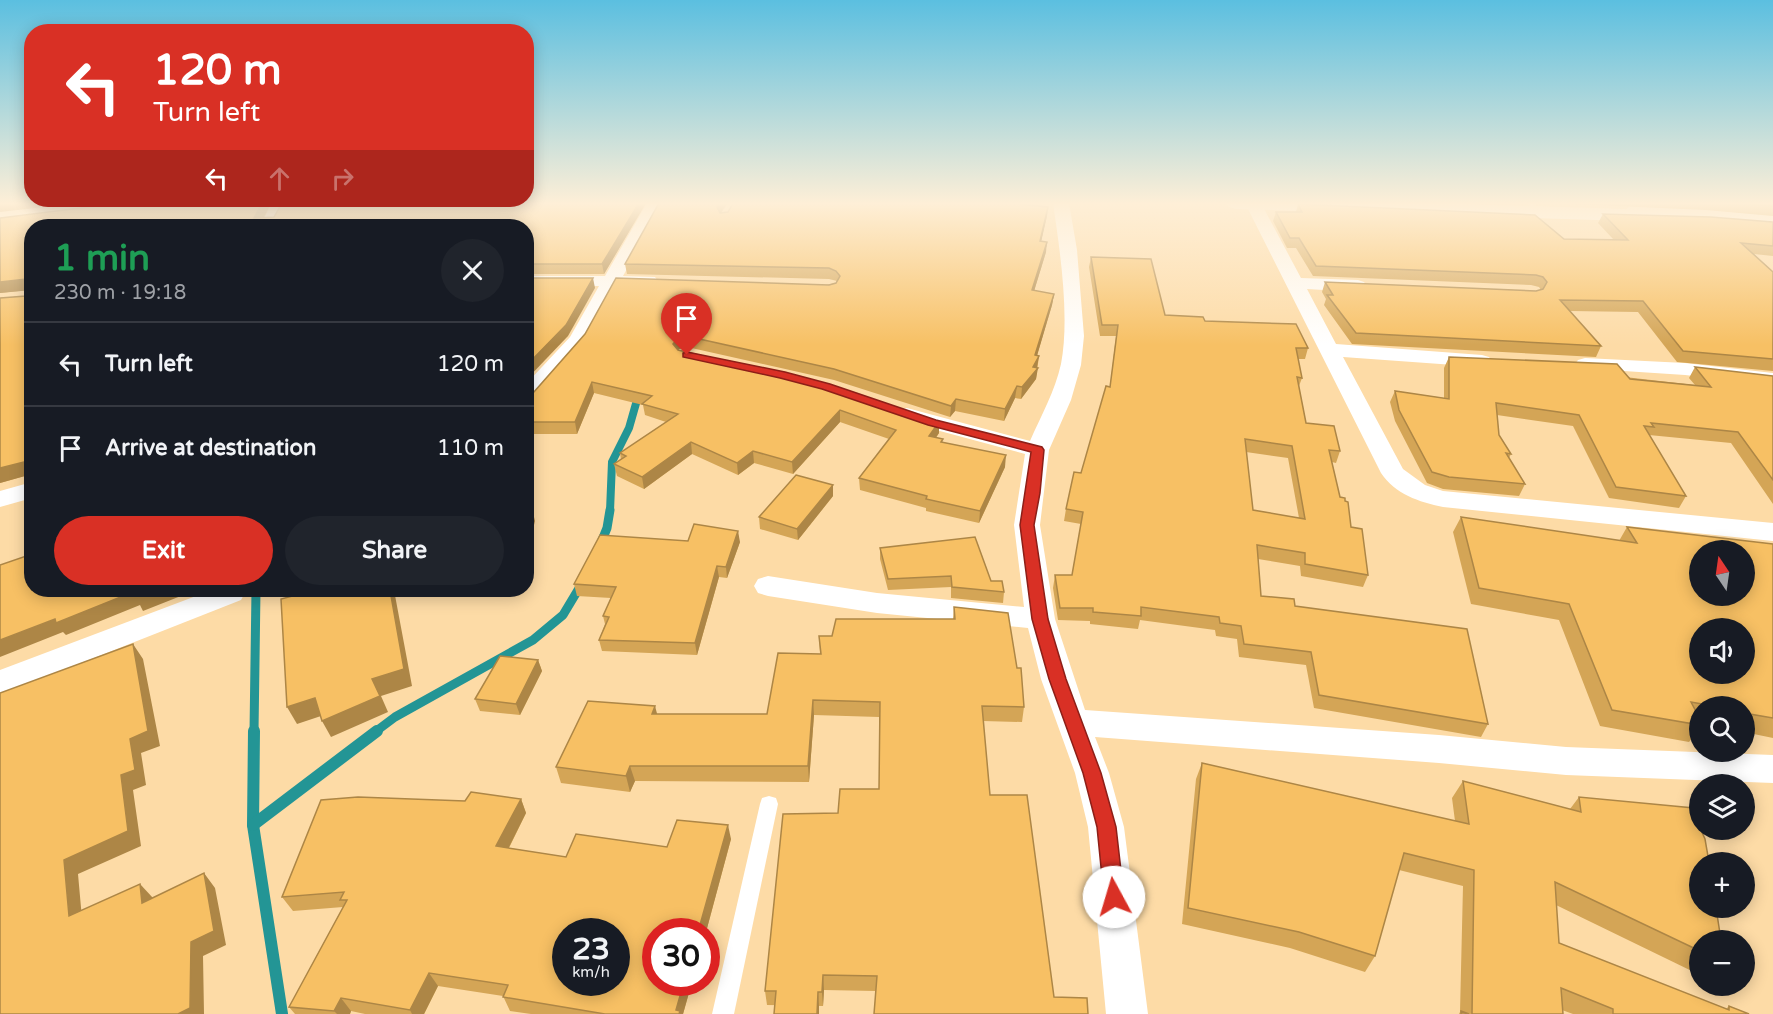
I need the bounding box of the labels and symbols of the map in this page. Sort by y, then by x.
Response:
pin [661,293,712,355]
north arrow [1689,540,1755,606]
position arrow [1082,865,1146,929]
speed limit sign: 30 [642,918,720,996]

